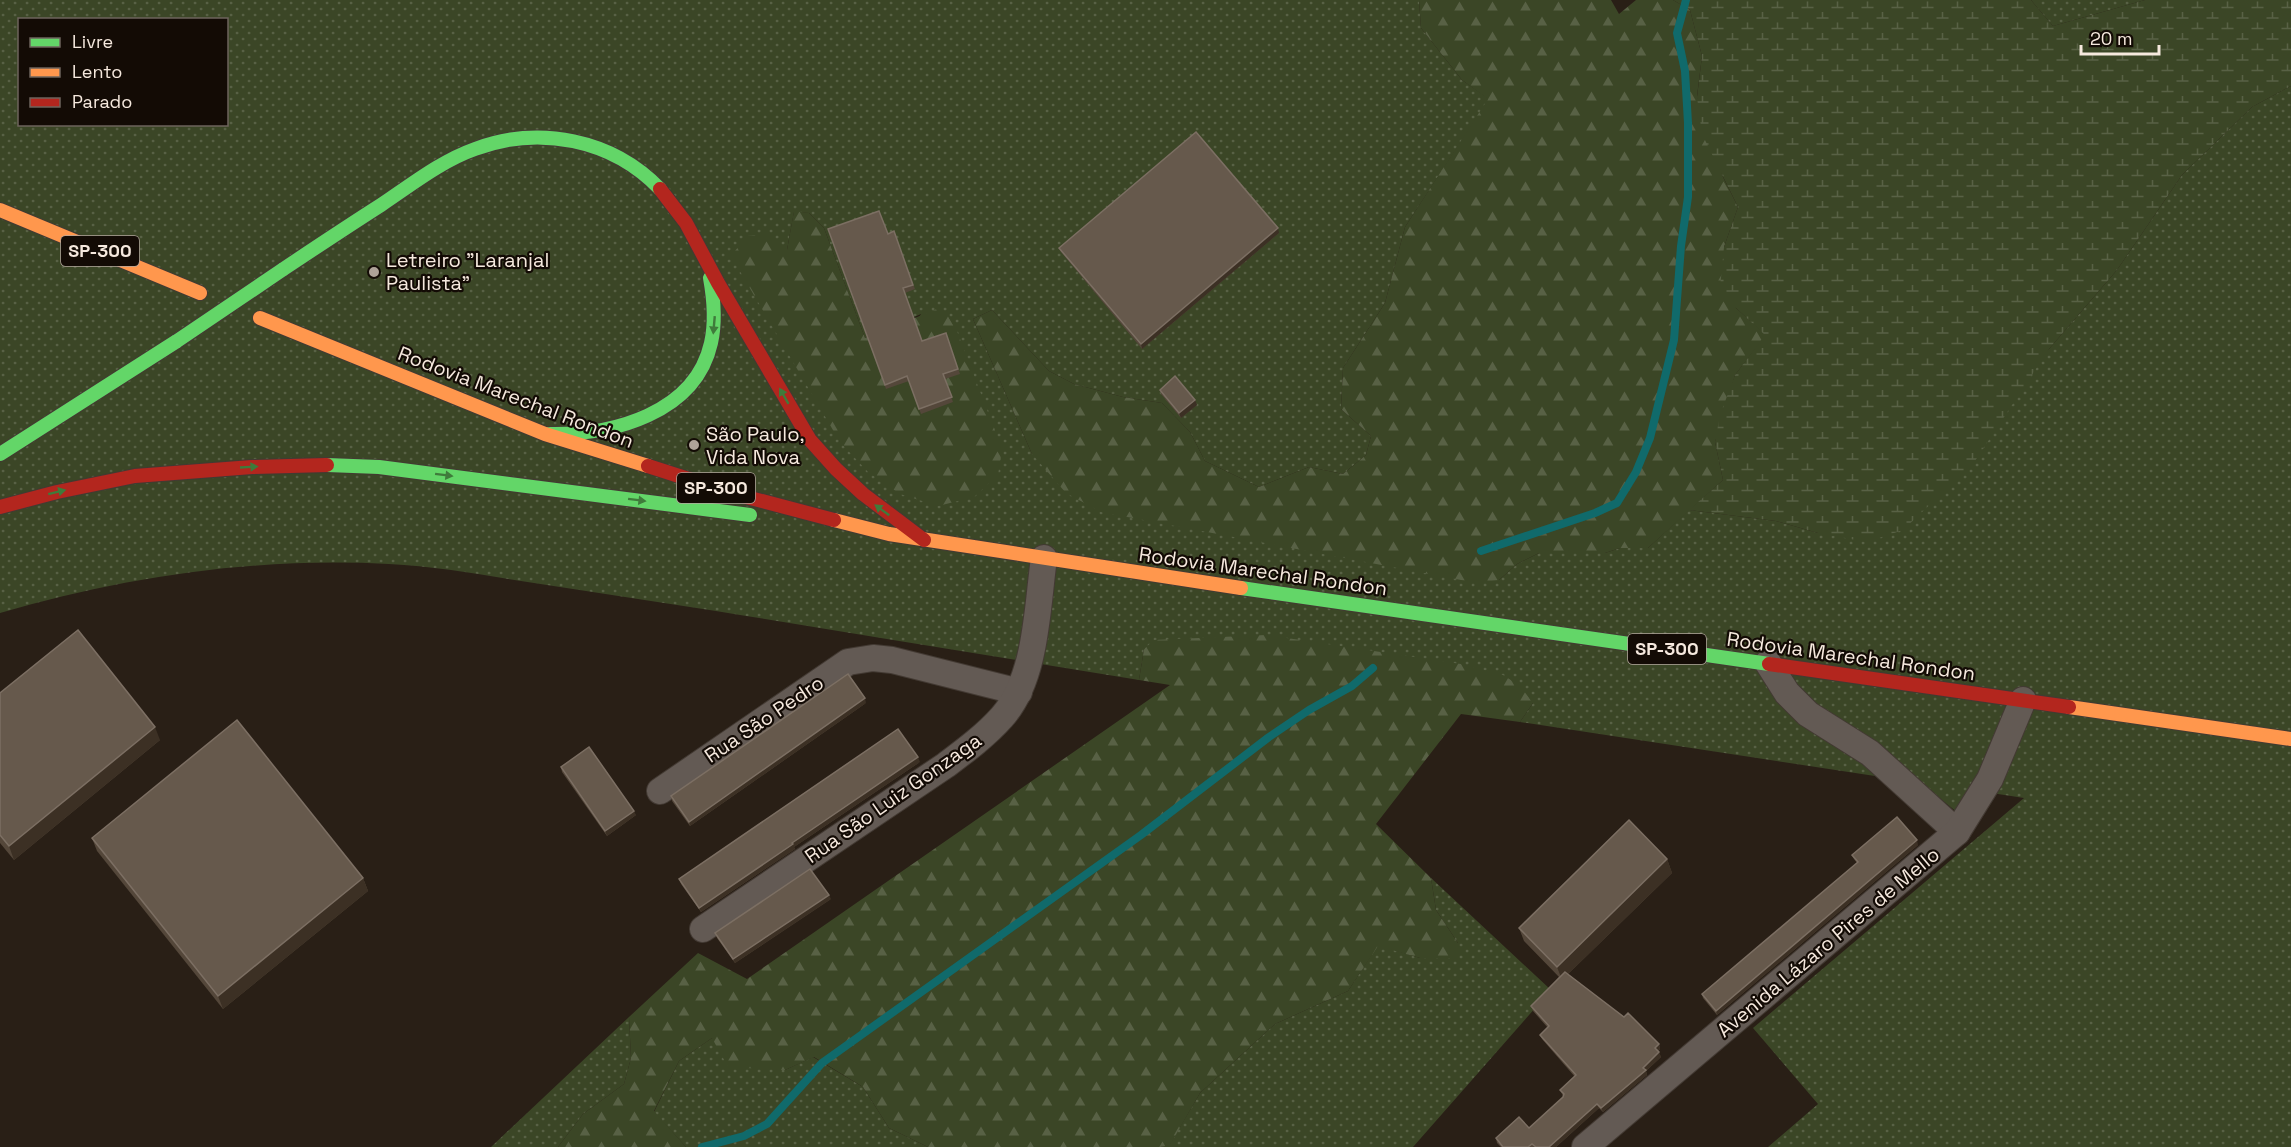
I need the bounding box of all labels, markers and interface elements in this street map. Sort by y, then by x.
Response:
legend [18,18,228,126]
scale bar [2081,18,2159,56]
text: 20 m [2090,27,2133,50]
text: Livre [72,30,113,53]
text: Lento [72,60,122,83]
text: Parado [72,90,132,113]
road number: SP-300 [61,236,139,266]
place label: Letreiro "Laranjal Paulista" [386,247,549,296]
marker: Letreiro "Laranjal Paulista" [367,265,381,279]
one-way arrow [709,316,718,335]
street label: Rodovia Marechal Rondon [394,340,638,454]
one-way arrow [778,388,789,404]
place label: São Paulo, Vida Nova [706,421,804,470]
marker: São Paulo, Vida Nova [687,438,701,452]
one-way arrow [240,462,259,471]
one-way arrow [434,471,453,480]
road number: SP-300 [677,473,755,503]
one-way arrow [47,487,66,497]
one-way arrow [628,495,647,504]
one-way arrow [874,504,890,516]
street label: Rodovia Marechal Rondon [1137,541,1389,601]
street label: Rodovia Marechal Rondon [1725,626,1977,686]
road number: SP-300 [1628,634,1706,664]
street label: Rua São Pedro [699,670,829,768]
street label: Rua São Luiz Gonzaga [800,727,986,869]
street label: Avenida Lázaro Pires de Mello [1711,841,1945,1043]

